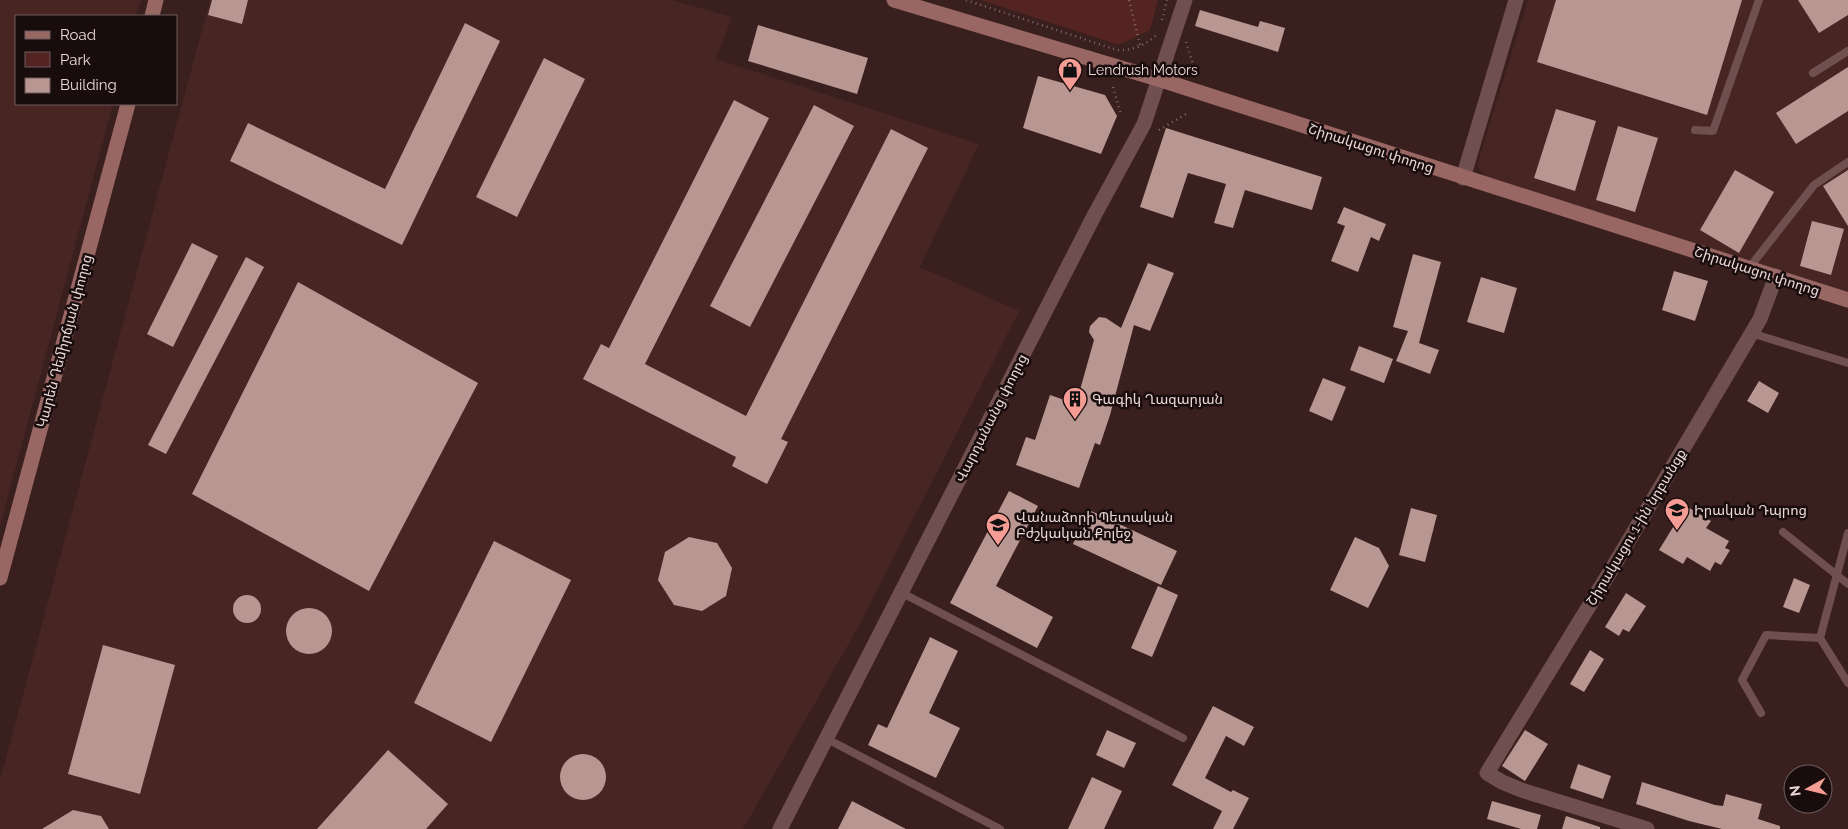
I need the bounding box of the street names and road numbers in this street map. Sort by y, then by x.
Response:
street label: Շիրակացու փողոց [1306,120,1436,176]
street label: Շիրակացու փողոց [1692,243,1822,299]
street label: Կարեն Դեմիրճյան փողոց [33,253,95,429]
street label: Վարդանանց փողոց [952,351,1030,485]
street label: Շիրակացու 1-ին նրբանցք [1583,446,1689,608]

